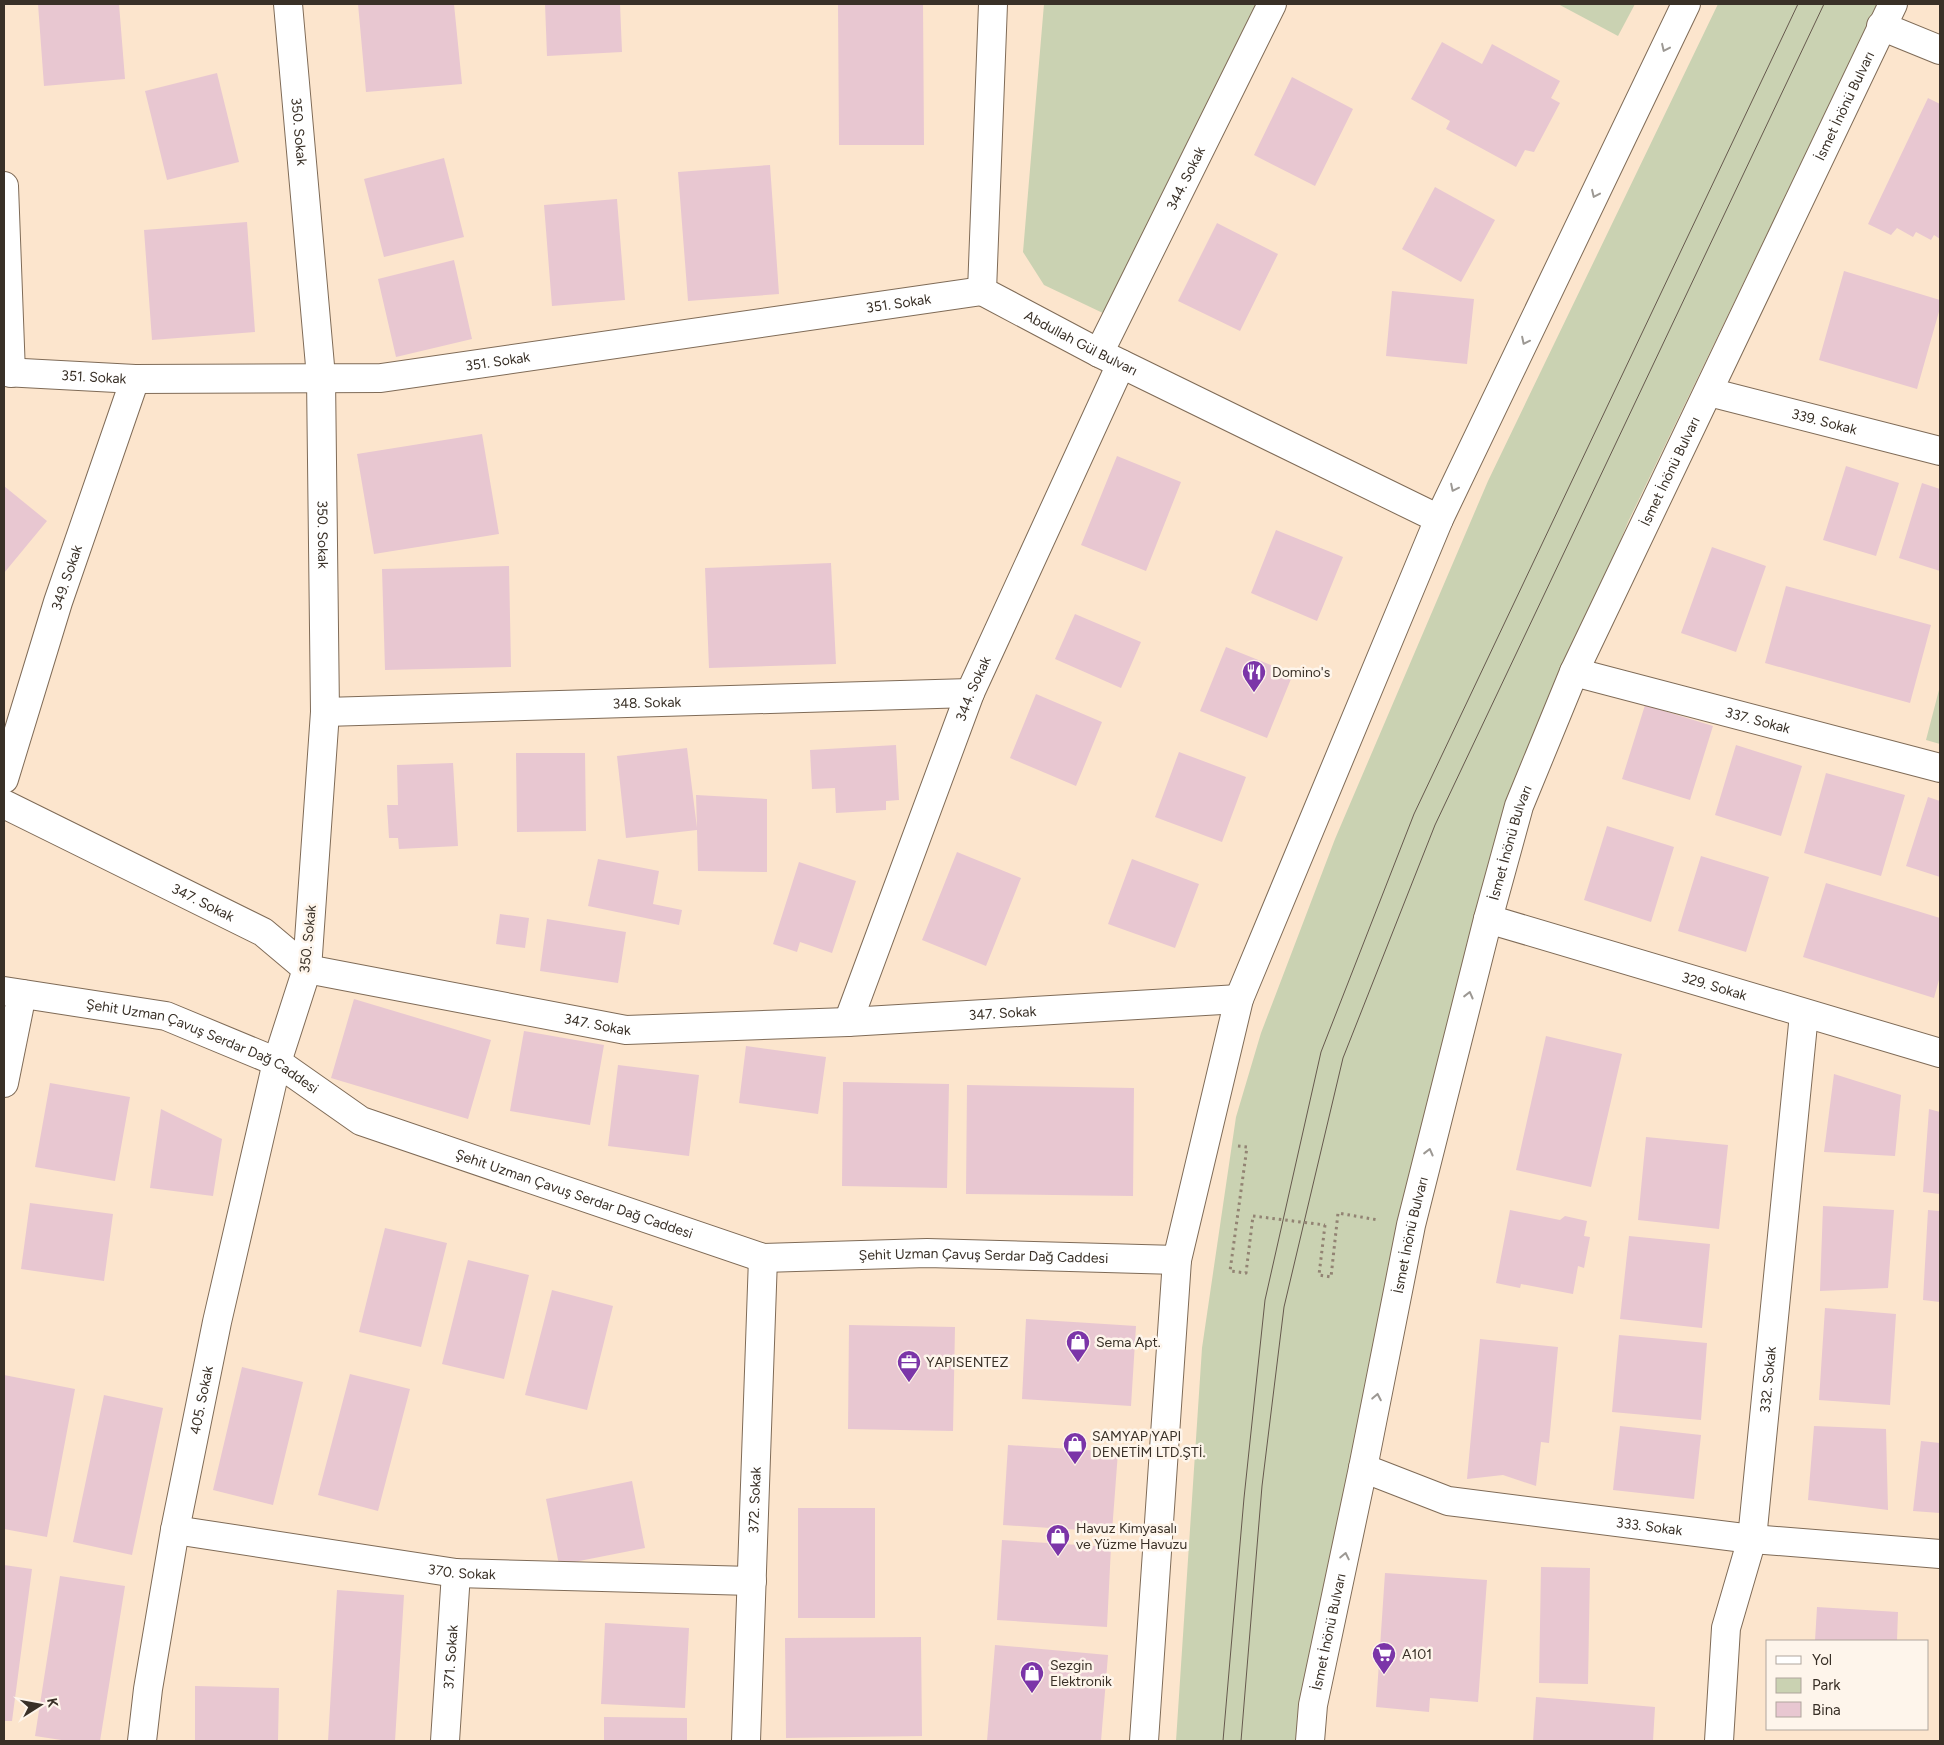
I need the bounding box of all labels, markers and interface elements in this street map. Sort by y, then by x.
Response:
one-way arrow [1660,43,1671,52]
street label: İsmet İnönü Bulvarı [1811,48,1878,163]
street label: 350. Sokak [288,97,311,167]
street label: 344. Sokak [1163,144,1209,213]
one-way arrow [1591,189,1601,198]
street label: 351. Sokak [865,290,932,316]
street label: Abdullah Gül Bulvarı [1022,307,1140,379]
one-way arrow [1520,336,1531,345]
street label: 351. Sokak [464,348,531,374]
street label: 351. Sokak [61,367,127,387]
street label: 339. Sokak [1790,405,1859,438]
street label: İsmet İnönü Bulvarı [1636,414,1703,529]
one-way arrow [1451,482,1461,491]
street label: 350. Sokak [314,500,332,569]
street label: 349. Sokak [48,542,86,612]
street label: 344. Sokak [952,653,994,723]
restaurant icon: Domino's [1241,659,1267,693]
place label: Domino's [1272,664,1330,681]
street label: 348. Sokak [612,693,682,712]
street label: 337. Sokak [1723,704,1792,737]
street label: İsmet İnönü Bulvarı [1485,783,1535,902]
street label: 347. Sokak [169,880,237,925]
street label: 350. Sokak [296,904,320,974]
street label: 329. Sokak [1680,968,1749,1004]
one-way arrow [1463,990,1474,999]
street label: Şehit Uzman Çavuş Serdar Dağ Caddesi [85,995,322,1097]
street label: 347. Sokak [968,1002,1037,1023]
street label: 347. Sokak [563,1010,631,1039]
street label: Şehit Uzman Çavuş Serdar Dağ Caddesi [453,1145,695,1242]
one-way arrow [1423,1148,1434,1157]
street label: İsmet İnönü Bulvarı [1389,1175,1431,1295]
street label: Şehit Uzman Çavuş Serdar Dağ Caddesi [858,1244,1109,1267]
shop icon: Sema Apt. [1065,1329,1091,1363]
place label: Sema Apt. [1096,1334,1161,1351]
street label: 332. Sokak [1756,1345,1780,1414]
office icon: YAPISENTEZ [896,1349,922,1383]
place label: YAPISENTEZ [926,1354,1009,1371]
street label: 405. Sokak [186,1364,216,1436]
one-way arrow [1372,1392,1382,1401]
place label: SAMYAP YAPI DENETİM LTD.ŞTİ. [1092,1428,1205,1461]
shop icon: SAMYAP YAPI DENETİM LTD.ŞTİ. [1062,1431,1088,1465]
street label: 372. Sokak [745,1466,764,1534]
street label: 333. Sokak [1615,1514,1684,1539]
place label: Havuz Kimyasalı ve Yüzme Havuzu [1076,1520,1187,1553]
shop icon: Havuz Kimyasalı ve Yüzme Havuzu [1045,1523,1071,1557]
one-way arrow [1339,1552,1349,1560]
street label: 370. Sokak [427,1560,496,1583]
street label: İsmet İnönü Bulvarı [1308,1572,1349,1692]
street label: 371. Sokak [440,1624,461,1690]
legend [1766,1640,1929,1730]
supermarket icon: A101 [1371,1641,1397,1675]
place label: A101 [1402,1646,1432,1663]
text: Yol [1812,1651,1832,1669]
place label: Sezgin Elektronik [1050,1657,1112,1690]
shop icon: Sezgin Elektronik [1019,1660,1045,1694]
text: Park [1812,1676,1841,1694]
north arrow [15,1680,65,1730]
text: K [43,1696,62,1709]
text: Bina [1812,1701,1841,1719]

